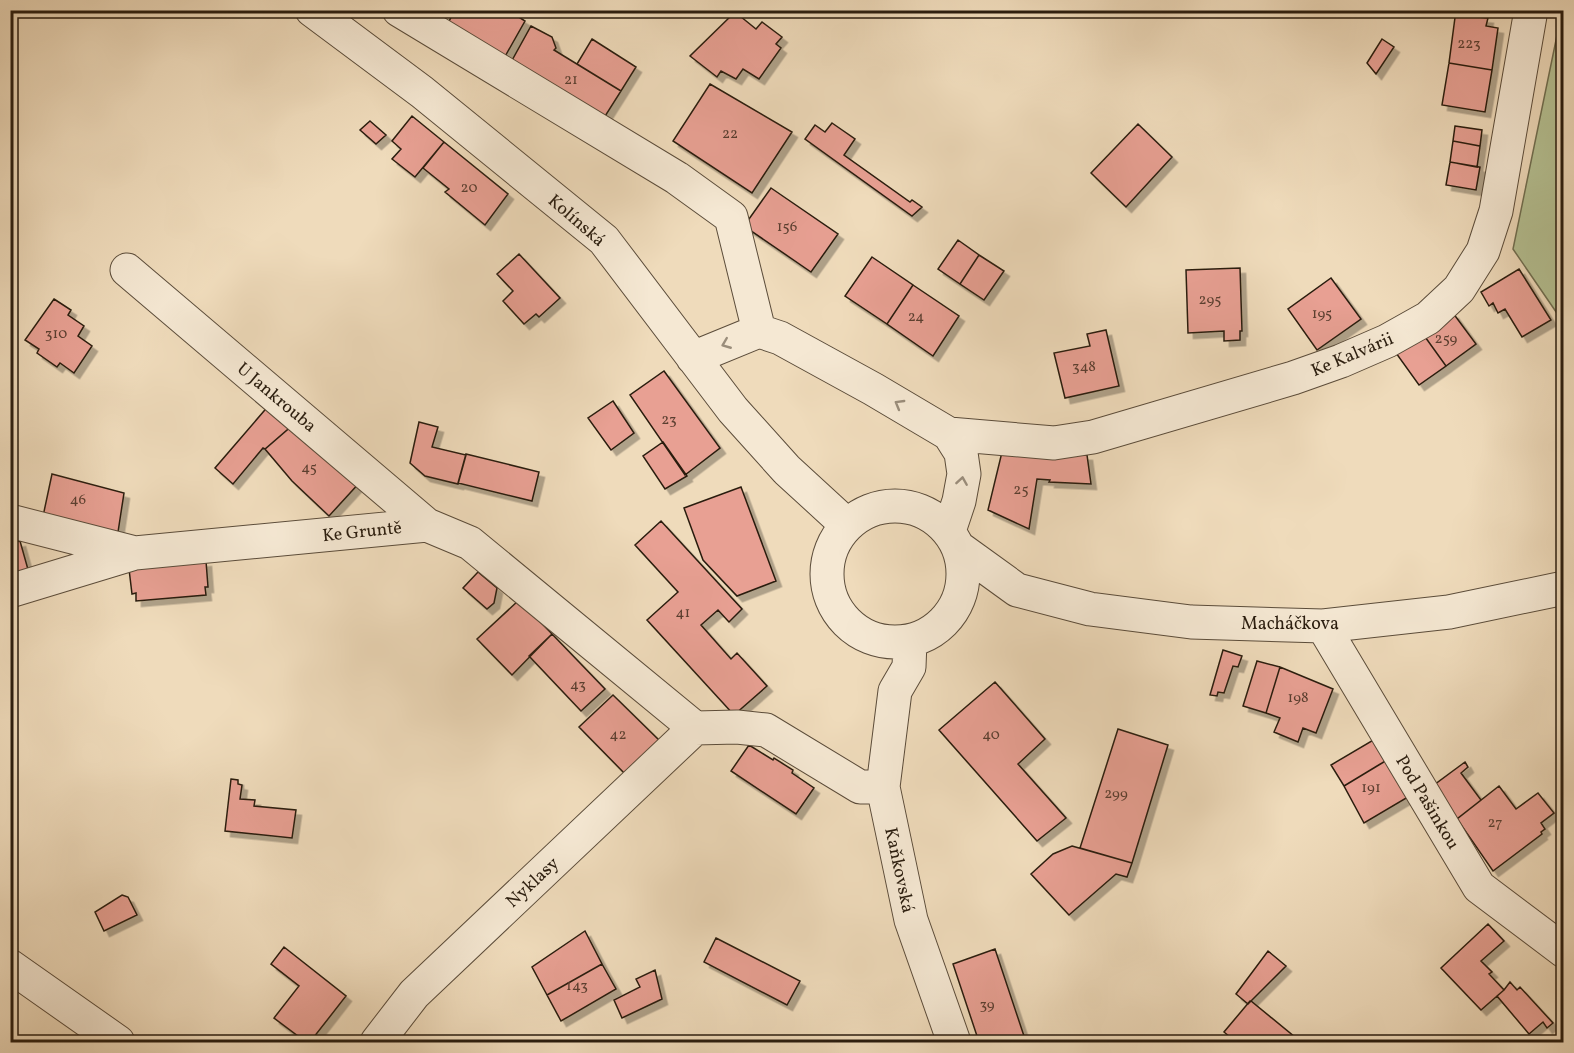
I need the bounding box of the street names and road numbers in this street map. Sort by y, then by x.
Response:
street label: Kolínská [542,189,610,253]
street label: Ke Kalvárii [1308,327,1398,384]
street label: U Jankrouba [231,357,321,439]
street label: Ke Gruntě [321,516,403,549]
street label: Macháčkova [1241,612,1339,637]
street label: Pod Pašinkou [1389,751,1465,855]
street label: Kaňkovská [877,825,920,915]
street label: Nyklasy [501,852,565,914]

